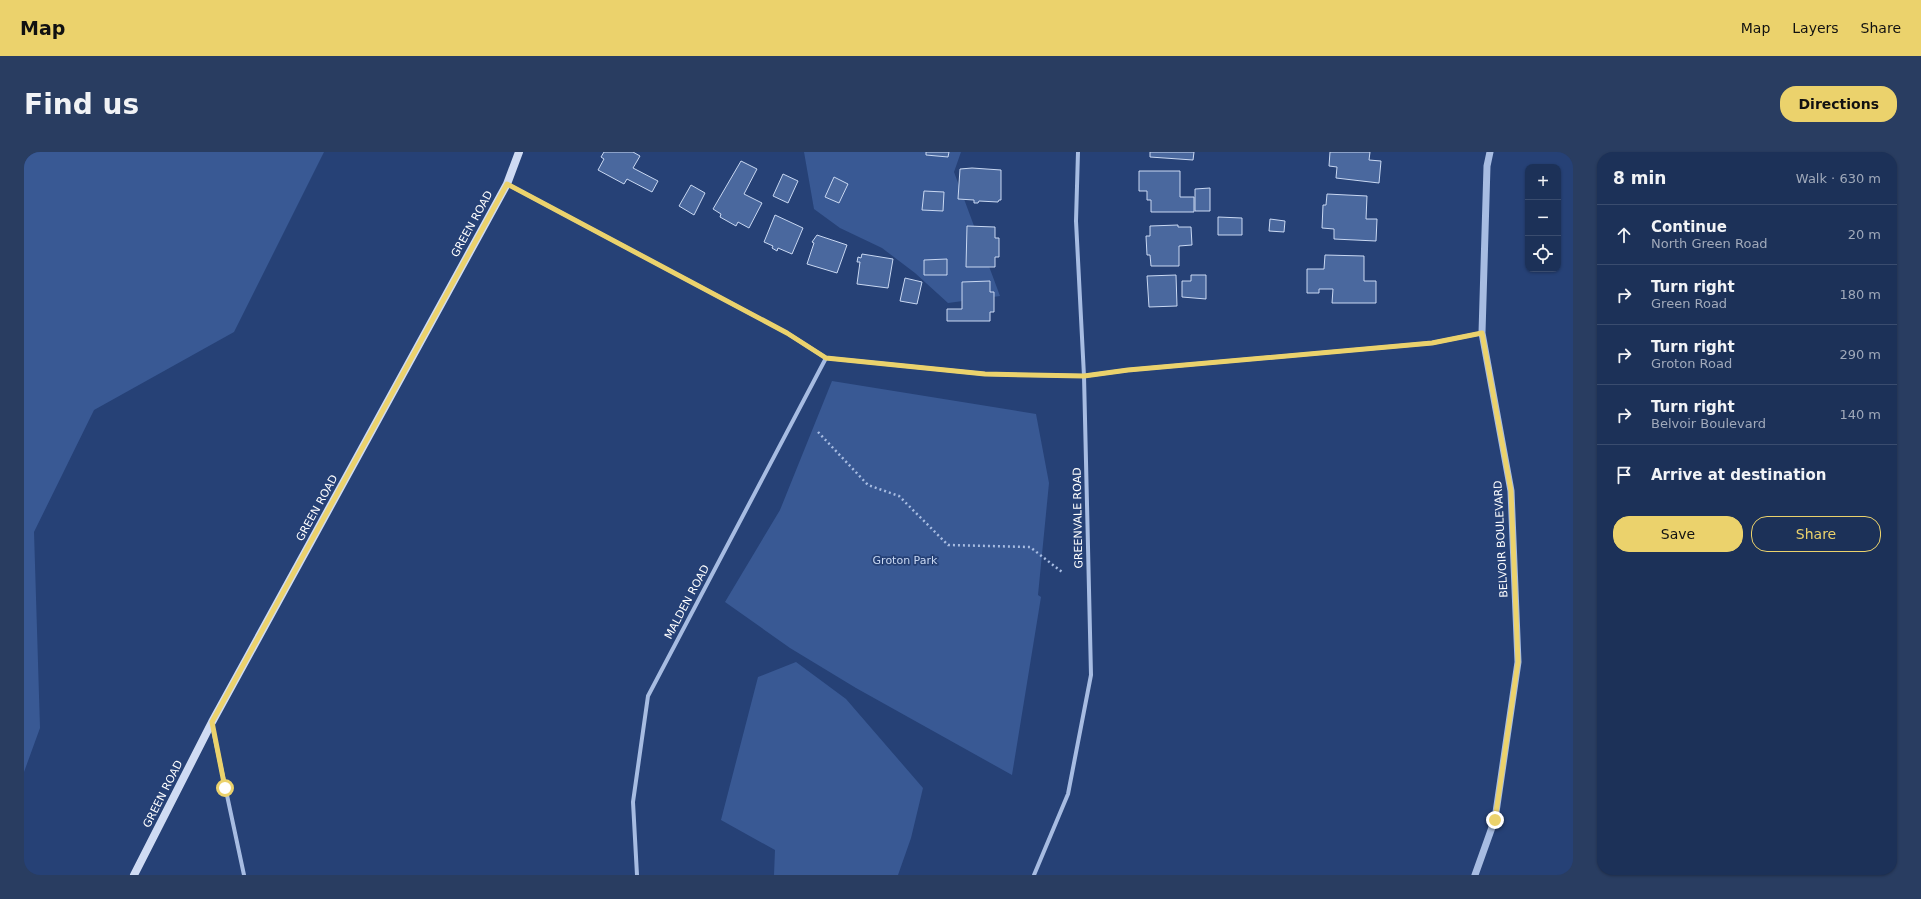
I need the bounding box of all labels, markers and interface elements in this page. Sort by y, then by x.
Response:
text: Map [20,17,65,39]
text: Map [1741,20,1770,36]
text: Layers [1792,20,1839,36]
text: Share [1861,20,1901,36]
button: Directions [1780,86,1897,122]
text: Find us [24,88,139,121]
map controls [1525,164,1561,272]
button: + [1525,164,1561,200]
text: 8 min [1613,168,1666,188]
text: Walk · 630 m [1796,171,1881,186]
street label: GREEN ROAD [448,189,496,259]
button: − [1525,200,1561,236]
text: Continue [1651,218,1727,236]
icon: ahead [1613,224,1635,246]
text: 20 m [1848,227,1881,242]
button: locate [1525,236,1561,272]
text: North Green Road [1651,236,1768,251]
text: Turn right [1651,278,1735,296]
icon: right [1613,284,1635,306]
text: 180 m [1839,287,1881,302]
text: Green Road [1651,296,1727,311]
text: Turn right [1651,338,1735,356]
icon: right [1613,344,1635,366]
text: 290 m [1839,347,1881,362]
text: Groton Road [1651,356,1732,371]
text: Turn right [1651,398,1735,416]
icon: right [1613,404,1635,426]
text: 140 m [1839,407,1881,422]
text: Belvoir Boulevard [1651,416,1766,431]
icon: arrive [1613,464,1635,486]
text: Arrive at destination [1651,466,1826,484]
street label: GREENVALE ROAD [1071,467,1085,569]
street label: GREEN ROAD [293,473,341,543]
street label: BELVOIR BOULEVARD [1491,480,1511,598]
button: Save [1613,516,1743,552]
button: Share [1751,516,1881,552]
park label: Groton Park [873,554,938,567]
street label: MALDEN ROAD [662,563,712,641]
street label: GREEN ROAD [140,758,186,830]
route start [216,779,234,797]
route end [1486,811,1504,829]

